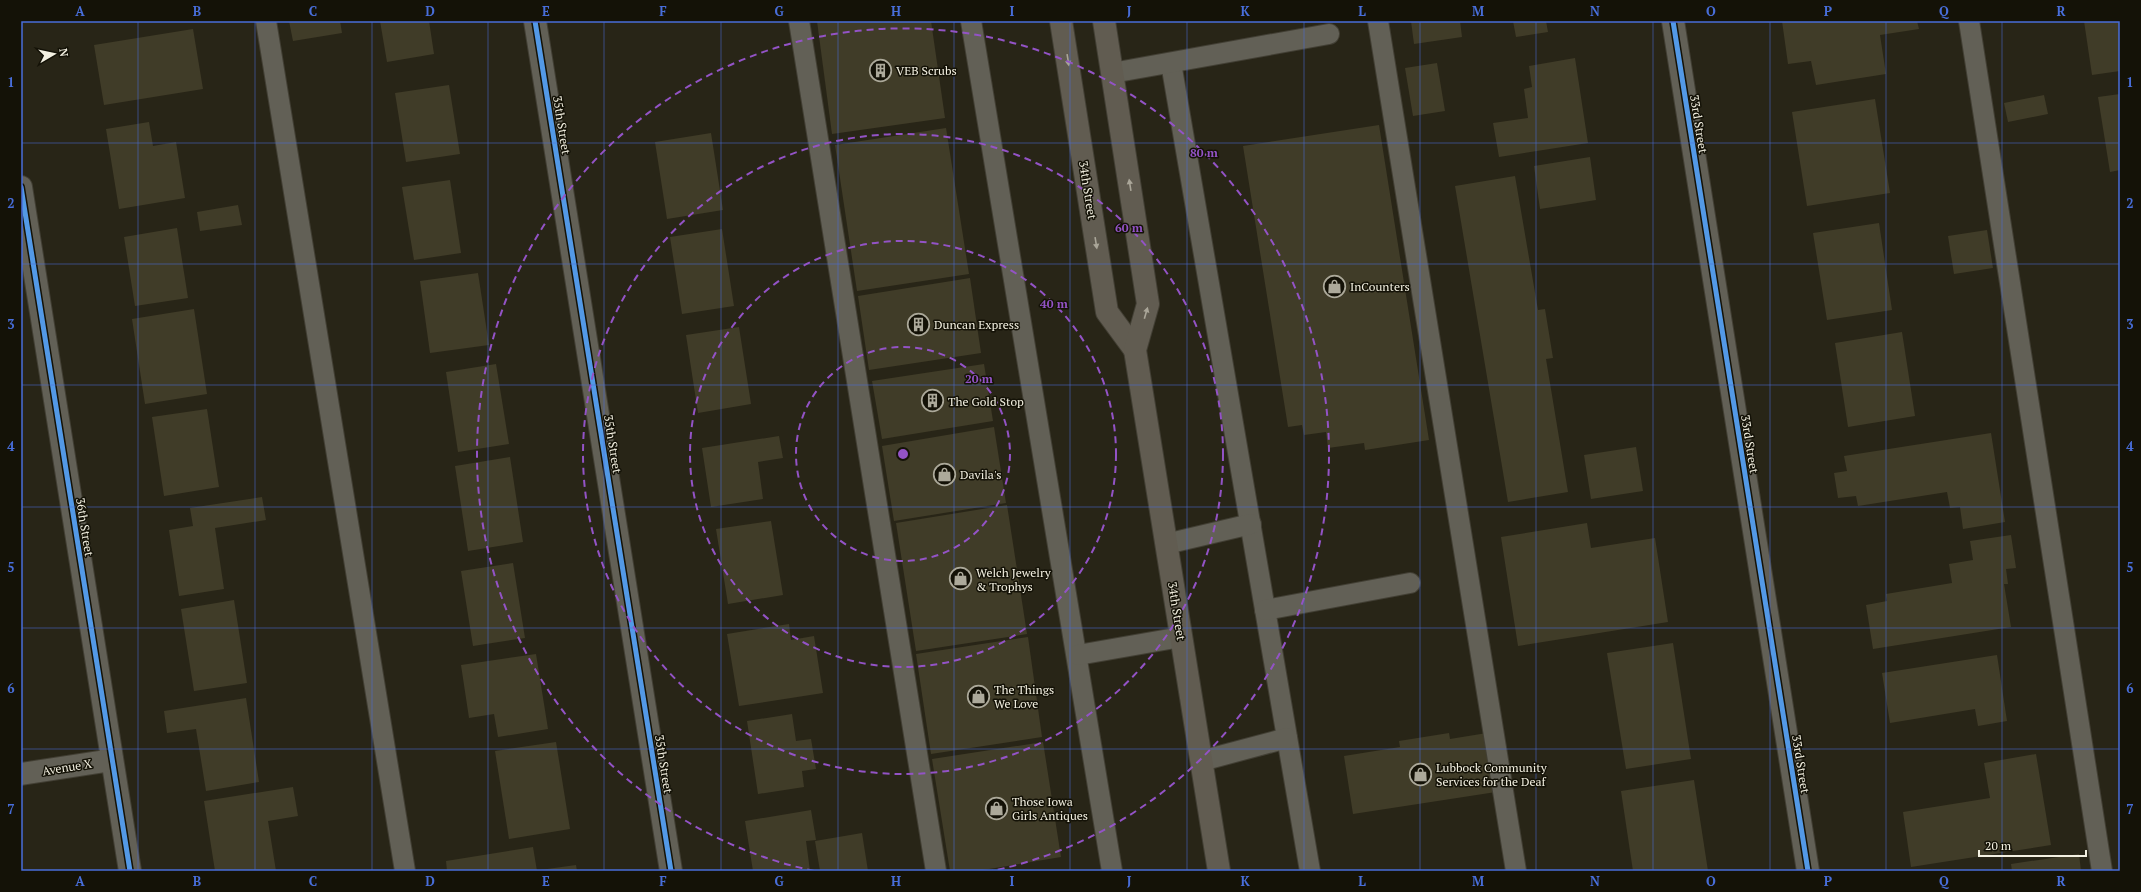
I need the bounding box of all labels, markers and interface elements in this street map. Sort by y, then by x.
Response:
text: A [75,2,85,20]
text: B [193,2,201,20]
text: C [309,2,317,20]
text: D [425,2,435,20]
text: E [542,2,550,20]
text: F [659,2,667,20]
text: G [774,2,784,20]
text: H [891,2,901,20]
text: I [1010,2,1015,20]
text: J [1127,2,1132,20]
text: K [1240,2,1250,20]
text: L [1358,2,1366,20]
text: M [1472,2,1484,20]
text: N [1590,2,1600,20]
text: O [1706,2,1716,20]
text: P [1824,2,1832,20]
text: Q [1939,2,1950,20]
text: R [2056,2,2066,20]
north arrow [34,34,74,74]
text: N [56,47,72,58]
one-way arrow [1065,53,1071,66]
building icon: VEB Scrubs [868,57,894,83]
place label: VEB Scrubs [896,63,957,78]
text: 1 [7,73,15,91]
text: 1 [2126,73,2134,91]
street label: 33rd Street [1687,94,1711,155]
street label: 35th Street [550,95,574,156]
text: 80 m [1190,145,1218,160]
street label: 34th Street [1076,160,1100,221]
one-way arrow [1127,179,1133,191]
text: 2 [7,194,15,212]
text: 2 [2126,194,2134,212]
text: 60 m [1115,220,1143,235]
one-way arrow [1093,237,1099,249]
shop icon: InCounters [1322,273,1348,299]
place label: InCounters [1350,279,1410,294]
text: 40 m [1040,296,1068,311]
one-way arrow [1143,307,1149,319]
building icon: Duncan Express [906,311,932,337]
text: 3 [7,315,15,333]
text: 3 [2126,315,2134,333]
place label: Duncan Express [934,317,1019,332]
text: 20 m [965,371,993,386]
building icon: The Gold Stop [920,388,946,414]
place label: The Gold Stop [948,394,1024,409]
street label: 35th Street [601,414,625,475]
street label: 33rd Street [1738,414,1762,475]
text: 4 [7,437,15,455]
text: 4 [2126,437,2134,455]
centre of rings [896,447,910,461]
shop icon: Davila's [931,461,957,487]
place label: Davila's [960,467,1001,482]
street label: 36th Street [73,497,97,558]
text: 5 [7,558,15,576]
text: 5 [2126,558,2134,576]
place label: Welch Jewelry & Trophys [976,565,1052,594]
shop icon: Welch Jewelry & Trophys [948,566,974,592]
street label: 34th Street [1165,581,1189,642]
text: 6 [7,679,15,697]
text: 6 [2126,679,2134,697]
place label: The Things We Love [994,682,1054,711]
shop icon: The Things We Love [966,683,992,709]
street label: 35th Street [652,734,676,795]
street label: 33rd Street [1789,734,1813,795]
street label: Avenue X [41,756,93,778]
place label: Lubbock Community Services for the Deaf [1436,760,1548,789]
shop icon: Lubbock Community Services for the Deaf [1407,761,1433,787]
place label: Those Iowa Girls Antiques [1012,794,1088,823]
shop icon: Those Iowa Girls Antiques [984,795,1010,821]
text: 7 [7,800,15,818]
text: 7 [2126,800,2134,818]
scale bar [1979,832,2086,858]
text: 20 m [1985,838,2012,853]
text: A [75,872,85,890]
text: B [193,872,201,890]
text: C [309,872,317,890]
text: D [425,872,435,890]
text: E [542,872,550,890]
text: F [659,872,667,890]
text: G [774,872,784,890]
text: H [891,872,901,890]
text: I [1010,872,1015,890]
text: J [1127,872,1132,890]
text: K [1240,872,1250,890]
text: L [1358,872,1366,890]
text: M [1472,872,1484,890]
text: N [1590,872,1600,890]
text: O [1706,872,1716,890]
text: P [1824,872,1832,890]
text: Q [1939,872,1950,890]
text: R [2056,872,2066,890]

